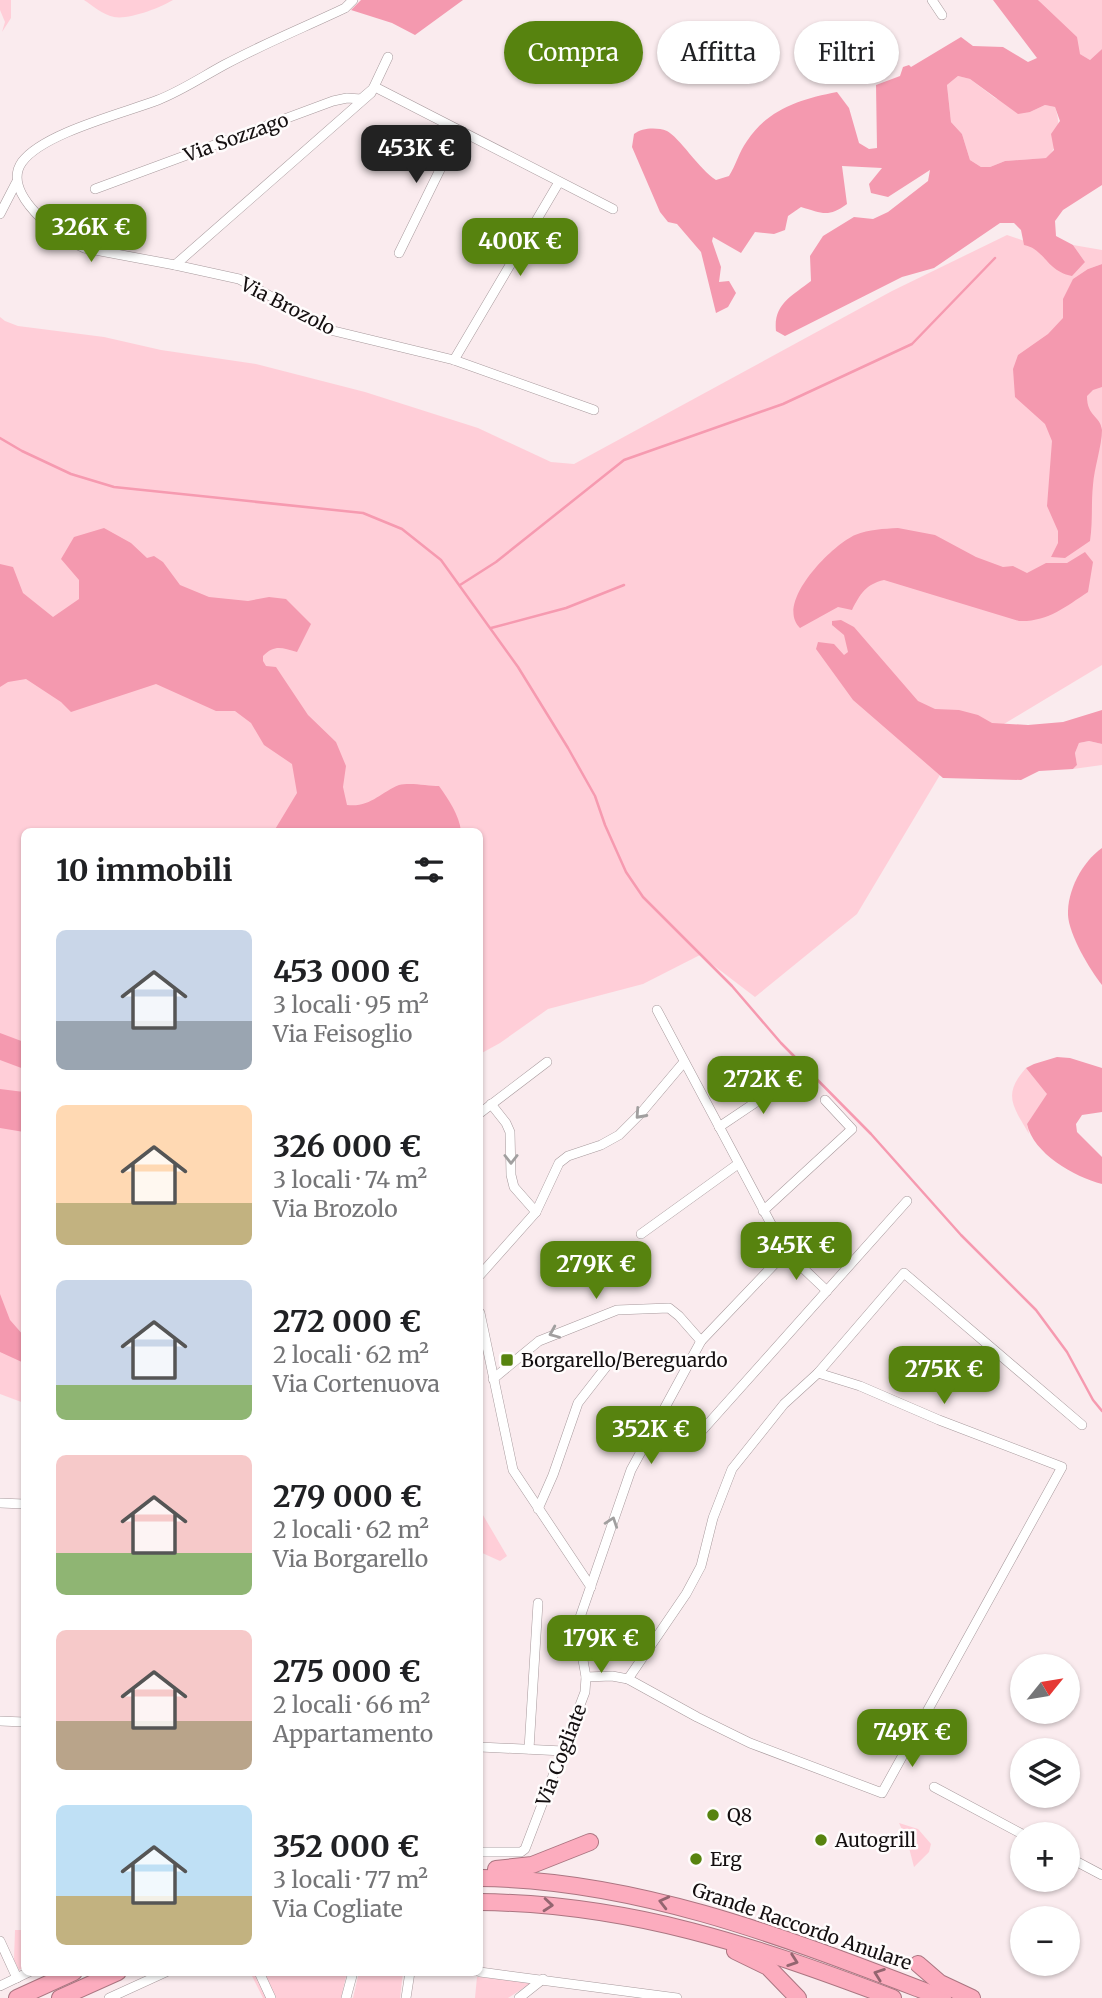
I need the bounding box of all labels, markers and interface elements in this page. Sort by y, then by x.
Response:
chip: Compra [504,21,643,84]
chip: Affitta [657,21,780,84]
chip: Filtri [794,21,899,84]
street label: Via Sozzago [180,107,292,167]
pin: 453K € [359,125,473,185]
text: 453K € [377,133,455,162]
pin: 326K € [34,204,148,264]
text: 326K € [51,212,131,241]
pin: 400K € [463,218,577,278]
text: 400K € [478,226,562,255]
street label: Via Brozolo [236,271,339,340]
text: 10 immobili [56,851,233,889]
icon: filters [410,851,448,889]
text: 453 000 € [273,952,420,990]
icon: home [112,958,196,1042]
text: 3 locali · 95 m² [273,990,429,1019]
text: Via Feisoglio [273,1019,412,1048]
pin: 272K € [706,1056,820,1116]
text: 272K € [723,1064,803,1093]
one-way arrow [636,1105,648,1118]
text: 326 000 € [273,1127,421,1165]
icon: home [112,1133,196,1217]
one-way arrow [503,1155,519,1165]
text: 3 locali · 74 m² [273,1165,427,1194]
text: Via Brozolo [273,1194,398,1223]
pin: 345K € [739,1222,853,1282]
text: 345K € [757,1230,835,1259]
pin: 279K € [539,1242,653,1301]
text: 279K € [556,1249,636,1278]
text: 272 000 € [273,1302,421,1340]
icon: home [112,1308,196,1392]
one-way arrow [549,1325,561,1339]
text: 2 locali · 62 m² [273,1340,429,1369]
pin: 275K € [887,1346,1001,1406]
place label: Borgarello/Bereguardo [521,1348,728,1372]
marker: Borgarello/Bereguardo [499,1352,515,1368]
text: 275K € [905,1354,983,1383]
text: Via Cortenuova [273,1369,440,1398]
pin: 352K € [594,1406,708,1466]
text: 352K € [612,1414,690,1443]
text: 279 000 € [273,1477,422,1515]
icon: home [112,1483,196,1567]
text: 2 locali · 62 m² [273,1515,429,1544]
one-way arrow [604,1517,618,1529]
text: Via Borgarello [273,1544,428,1573]
pin: 179K € [544,1616,658,1675]
text: 179K € [563,1623,639,1652]
text: 275 000 € [273,1652,421,1690]
north arrow [1010,1654,1080,1724]
map controls [1010,1654,1080,1976]
icon: home [112,1658,196,1742]
text: 2 locali · 66 m² [273,1690,430,1719]
street label: Via Cogliate [530,1701,591,1810]
pin: 749K € [855,1710,969,1769]
text: 749K € [873,1717,951,1746]
text: Appartamento [273,1719,433,1748]
button: layers [1010,1738,1080,1808]
place label: Q8 [727,1803,752,1827]
marker: Q8 [705,1807,721,1823]
button: + [1010,1822,1080,1892]
text: 352 000 € [273,1827,419,1865]
place label: Autogrill [834,1828,916,1852]
marker: Autogrill [813,1832,829,1848]
icon: home [112,1833,196,1917]
place label: Erg [710,1847,742,1871]
marker: Erg [688,1851,704,1867]
text: 3 locali · 77 m² [273,1865,428,1894]
street label: Grande Raccordo Anulare [689,1877,915,1975]
text: Via Cogliate [273,1894,403,1923]
one-way arrow [658,1896,670,1910]
one-way arrow [542,1897,553,1912]
button: − [1010,1906,1080,1976]
one-way arrow [786,1953,798,1967]
one-way arrow [874,1969,886,1983]

